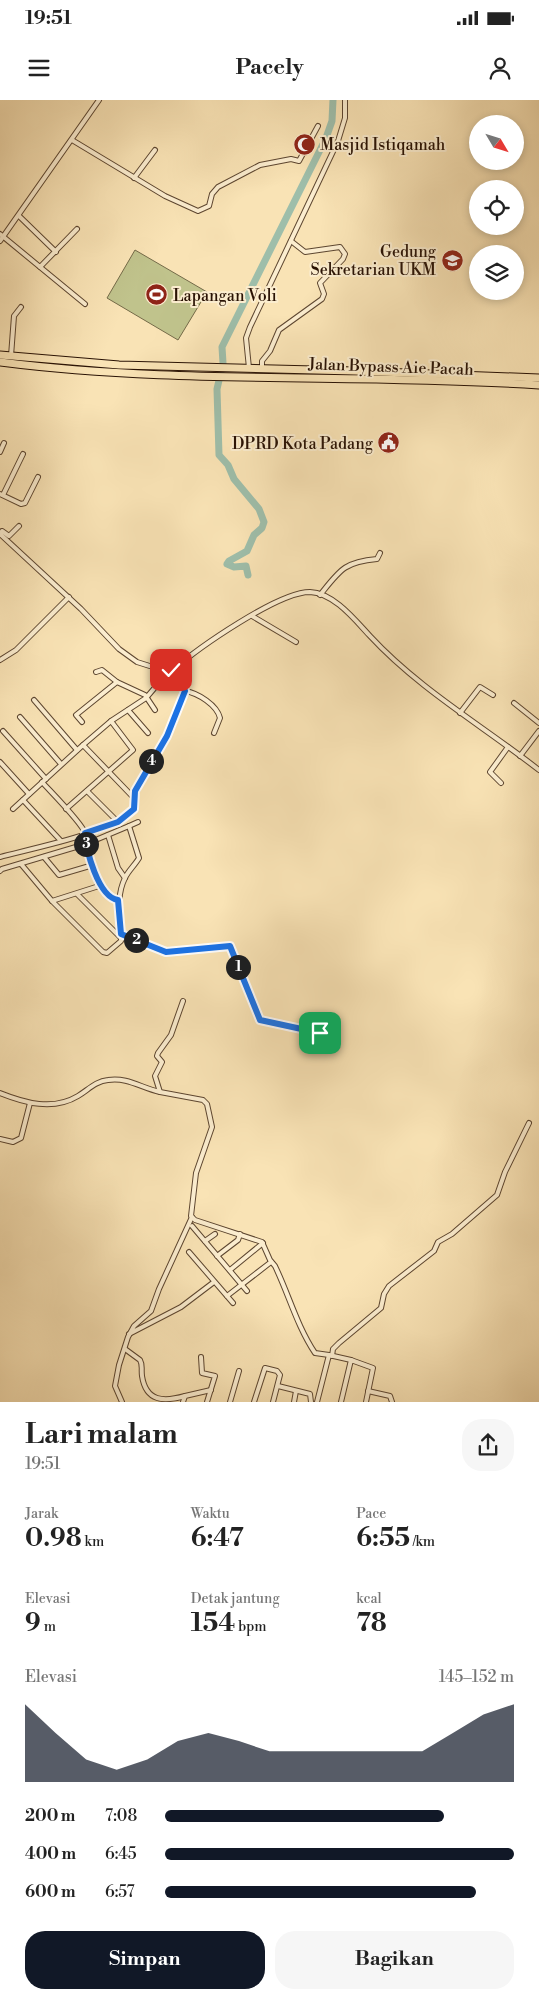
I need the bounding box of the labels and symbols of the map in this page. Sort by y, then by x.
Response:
north arrow [469,115,524,170]
mosque icon: Masjid Istiqamah [292,132,316,156]
place label: Masjid Istiqamah [320,135,446,155]
place label: Gedung Sekretarian UKM [310,242,437,280]
school or university icon: Gedung Sekretarian UKM [440,248,464,272]
sports icon: Lapangan Voli [145,283,169,307]
place label: Lapangan Voli [173,286,277,306]
street label: Jalan Bypass Aie Pacah [307,354,474,380]
public building icon: DPRD Kota Padang [377,431,401,455]
place label: DPRD Kota Padang [232,434,374,454]
pin [150,649,192,691]
pin: 4 [138,748,164,774]
pin: 3 [74,832,98,856]
pin: 2 [124,928,148,952]
pin: 1 [226,954,250,980]
pin [299,1012,341,1054]

